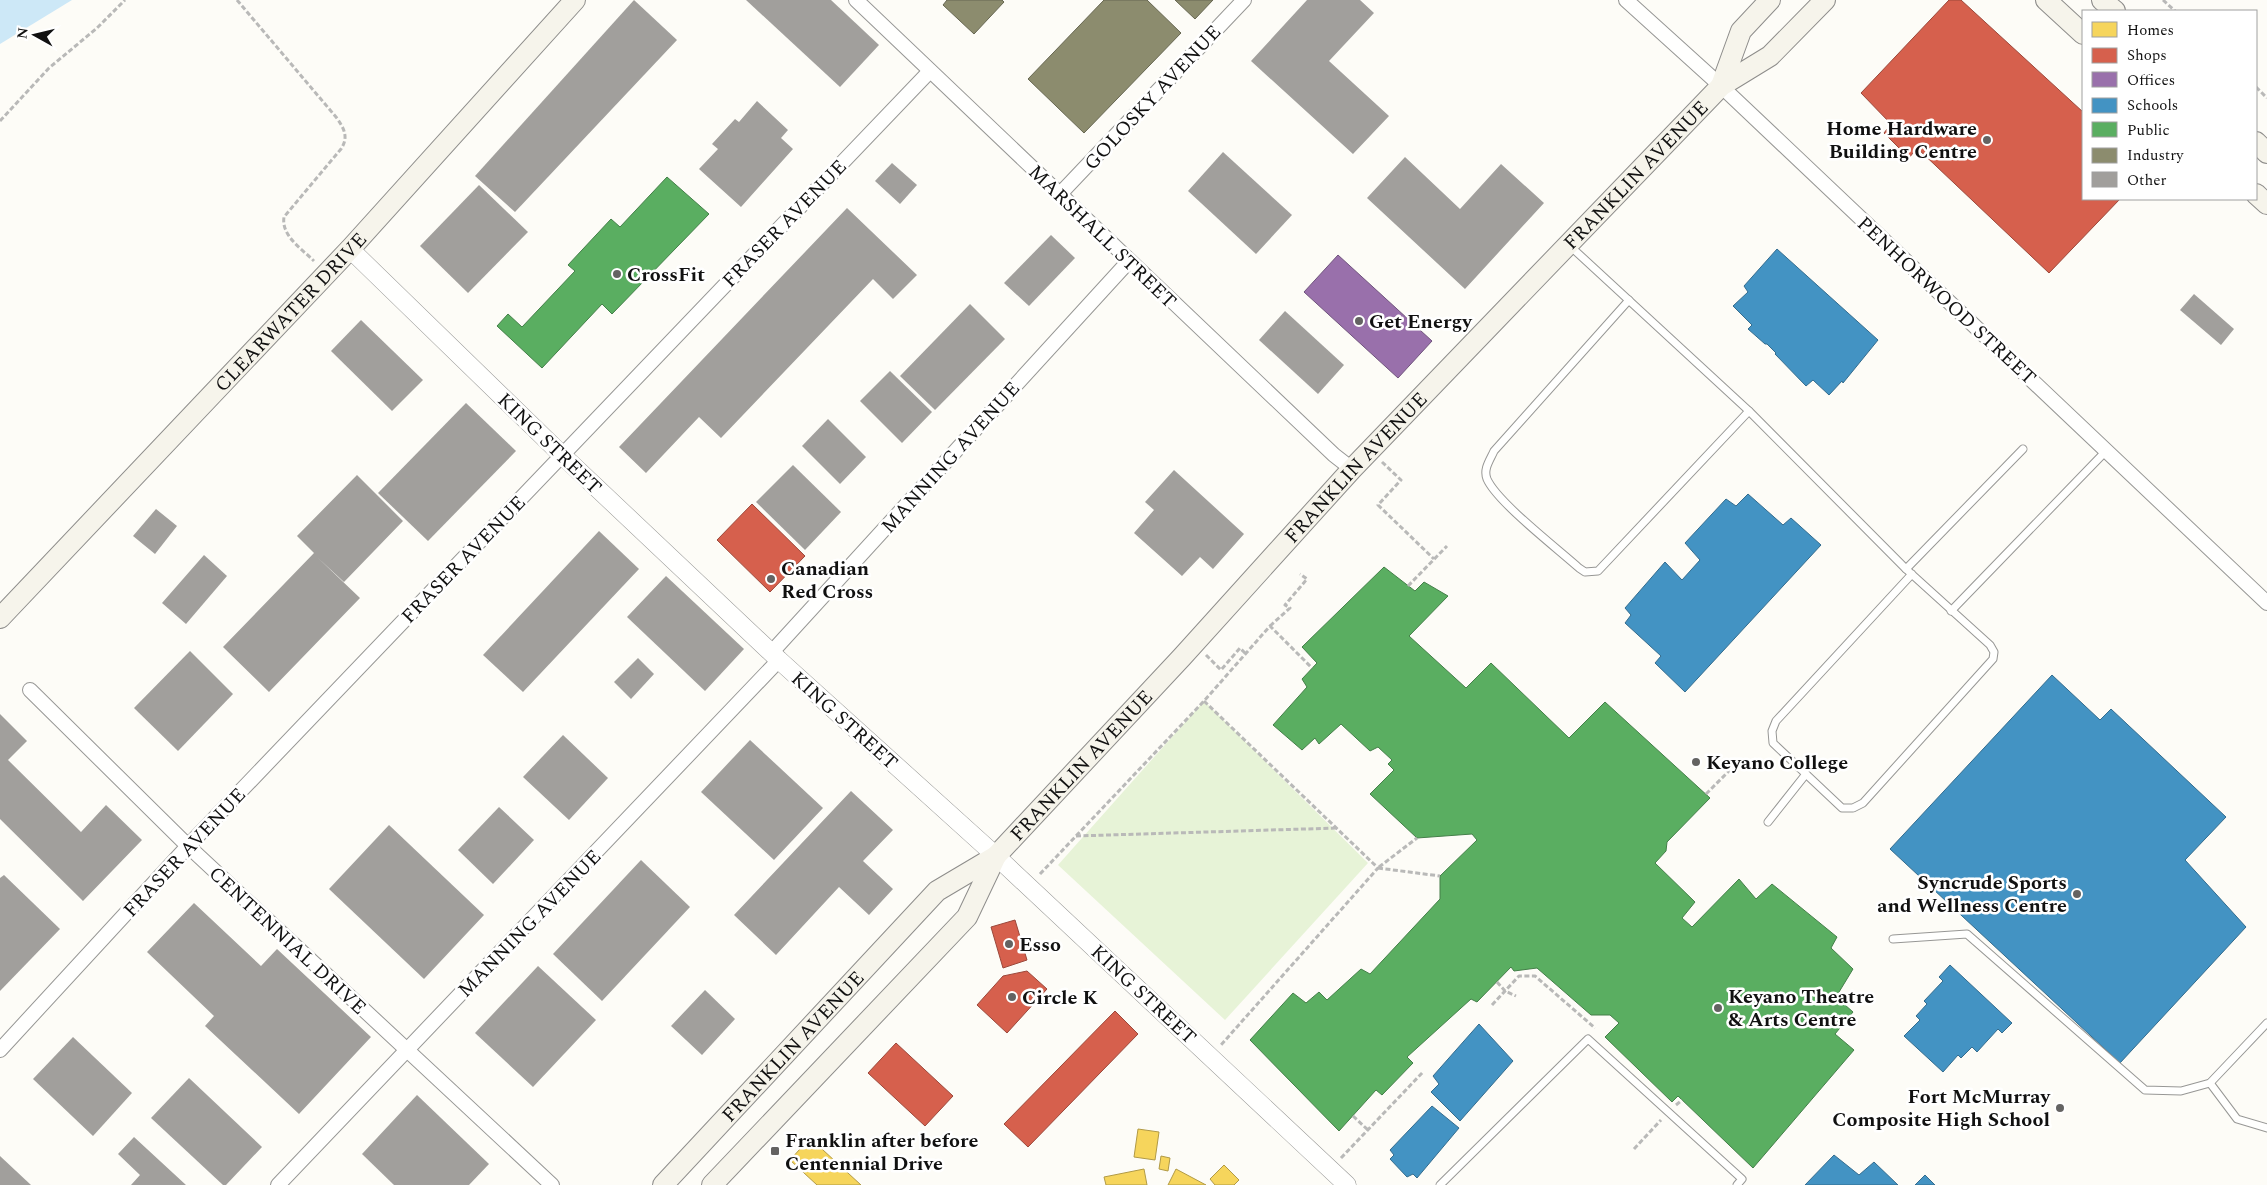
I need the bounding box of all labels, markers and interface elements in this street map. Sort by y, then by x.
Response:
north arrow [10,10,60,60]
legend [2082,10,2257,200]
street label: GOLOSKY AVENUE [1077,18,1228,177]
text: Homes [2127,19,2174,42]
text: N [11,26,34,40]
text: Shops [2127,44,2167,67]
text: Offices [2127,69,2175,92]
street label: FRANKLIN AVENUE [1557,94,1716,257]
text: Schools [2127,94,2178,117]
place label: Home Hardware Building Centre [1826,114,1977,167]
text: Public [2127,119,2170,142]
marker: Home Hardware Building Centre [1981,134,1993,146]
text: Industry [2127,144,2184,167]
street label: FRASER AVENUE [715,153,854,295]
street label: MARSHALL STREET [1021,158,1183,316]
text: Other [2127,169,2166,192]
street label: PENHORWOOD STREET [1850,209,2043,392]
street label: CLEARWATER DRIVE [208,226,374,399]
place label: CrossFit [627,260,705,290]
marker: CrossFit [611,268,623,280]
place label: Get Energy [1369,307,1473,337]
marker: Get Energy [1353,315,1365,327]
street label: MANNING AVENUE [874,375,1027,541]
street label: FRANKLIN AVENUE [1278,385,1435,550]
street label: KING STREET [490,386,608,502]
street label: FRASER AVENUE [394,489,533,631]
place label: Canadian Red Cross [781,554,873,607]
marker: Canadian Red Cross [765,573,777,585]
street label: KING STREET [784,664,905,777]
street label: FRANKLIN AVENUE [1003,683,1160,848]
place label: Keyano College [1706,748,1848,778]
marker: Keyano College [1690,756,1702,768]
street label: FRASER AVENUE [116,781,253,924]
street label: MANNING AVENUE [451,843,609,1005]
street label: CENTENNIAL DRIVE [202,859,373,1022]
place label: Syncrude Sports and Wellness Centre [1877,868,2067,921]
marker: Syncrude Sports and Wellness Centre [2071,888,2083,900]
place label: Esso [1019,930,1061,960]
marker: Esso [1003,938,1015,950]
street label: KING STREET [1084,938,1203,1052]
street label: FRANKLIN AVENUE [715,964,872,1129]
place label: Keyano Theatre & Arts Centre [1728,982,1874,1035]
place label: Circle K [1022,983,1098,1013]
marker: Circle K [1006,991,1018,1003]
marker: Keyano Theatre & Arts Centre [1712,1002,1724,1014]
place label: Fort McMurray Composite High School [1832,1082,2051,1135]
marker: Fort McMurray Composite High School [2054,1102,2066,1114]
place label: Franklin after before Centennial Drive [785,1126,978,1179]
marker: Franklin after before Centennial Drive [769,1145,781,1157]

